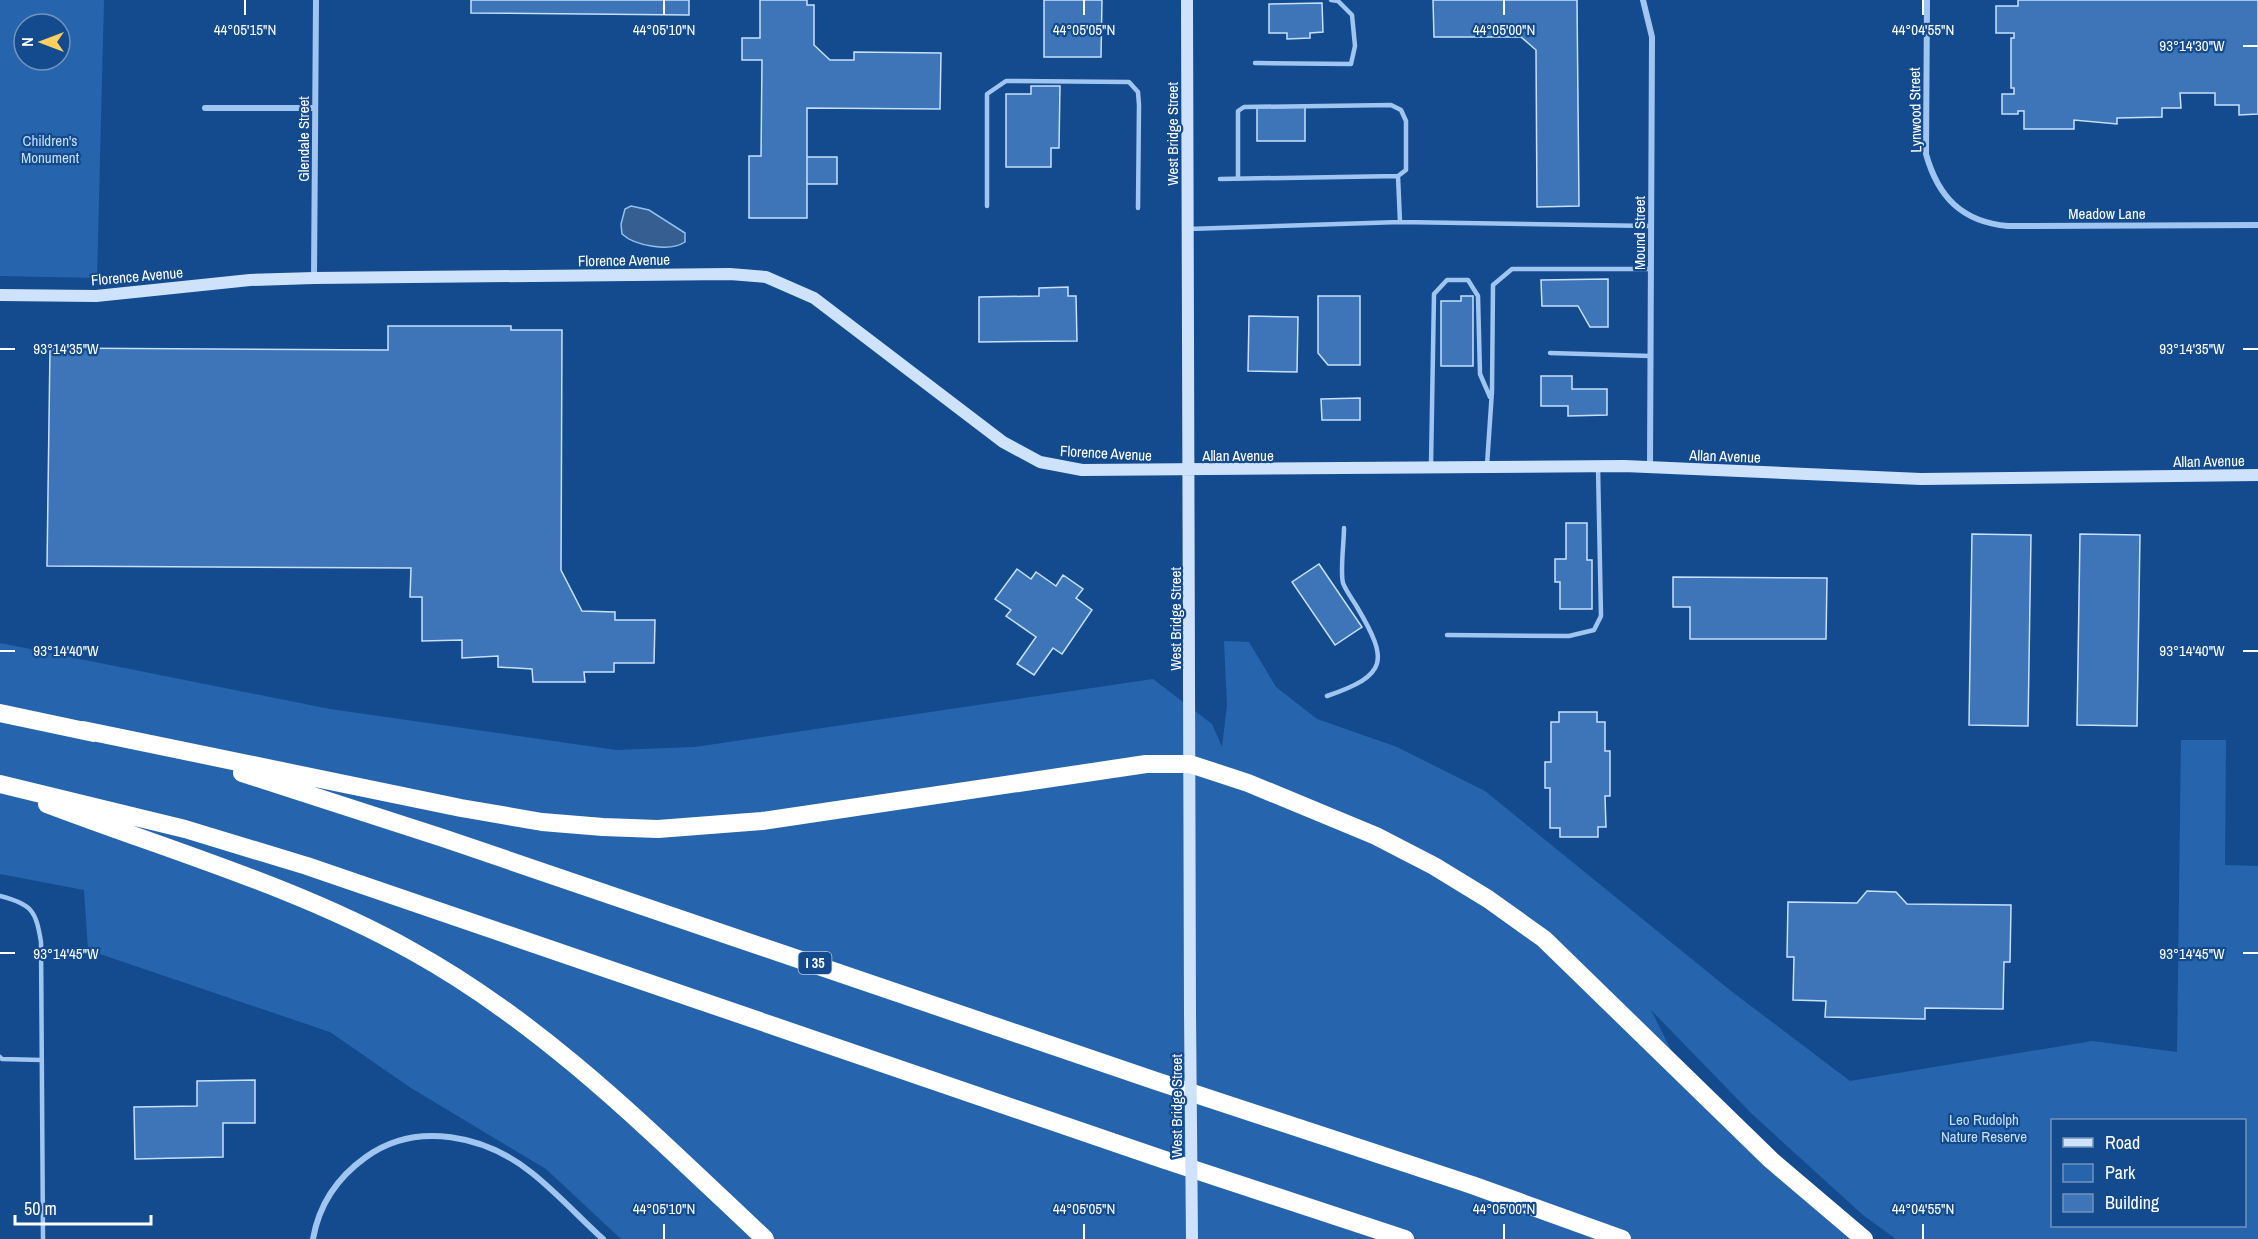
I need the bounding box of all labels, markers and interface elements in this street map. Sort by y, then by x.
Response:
north arrow [12,12,72,72]
text: 44°05'15"N [214,19,276,40]
text: 44°05'10"N [633,19,695,40]
text: 44°05'05"N [1053,19,1115,40]
text: 44°05'00"N [1473,19,1535,40]
text: 44°04'55"N [1892,19,1954,40]
text: 93°14'30"W [2159,35,2225,56]
text: N [16,37,38,47]
street label: Lynwood Street [1904,67,1926,153]
street label: West Bridge Street [1162,82,1183,186]
street label: Glendale Street [293,96,314,182]
park label: Children's Monument [21,130,80,168]
street label: Mound Street [1629,196,1650,270]
street label: Meadow Lane [2068,203,2146,224]
street label: Florence Avenue [578,249,670,271]
street label: Florence Avenue [90,262,184,290]
text: 93°14'35"W [33,338,99,359]
text: 93°14'35"W [2159,338,2225,359]
street label: Florence Avenue [1059,440,1153,466]
street label: Allan Avenue [1688,444,1761,468]
street label: Allan Avenue [1201,445,1274,466]
street label: Allan Avenue [2172,450,2245,472]
street label: West Bridge Street [1165,567,1186,671]
text: 93°14'40"W [33,640,99,661]
text: 93°14'40"W [2159,640,2225,661]
text: 93°14'45"W [33,943,99,964]
text: 93°14'45"W [2159,943,2225,964]
road number: I 35 [798,952,832,974]
street label: West Bridge Street [1166,1054,1187,1158]
park label: Leo Rudolph Nature Reserve [1941,1109,2027,1147]
legend [2051,1119,2246,1227]
text: Road [2105,1130,2140,1155]
text: Park [2105,1160,2136,1185]
scale bar [15,1188,152,1226]
text: Building [2105,1190,2160,1215]
text: 50 m [24,1196,57,1221]
text: 44°05'10"N [633,1198,695,1219]
text: 44°05'05"N [1053,1198,1115,1219]
text: 44°05'00"N [1473,1198,1535,1219]
text: 44°04'55"N [1892,1198,1954,1219]

